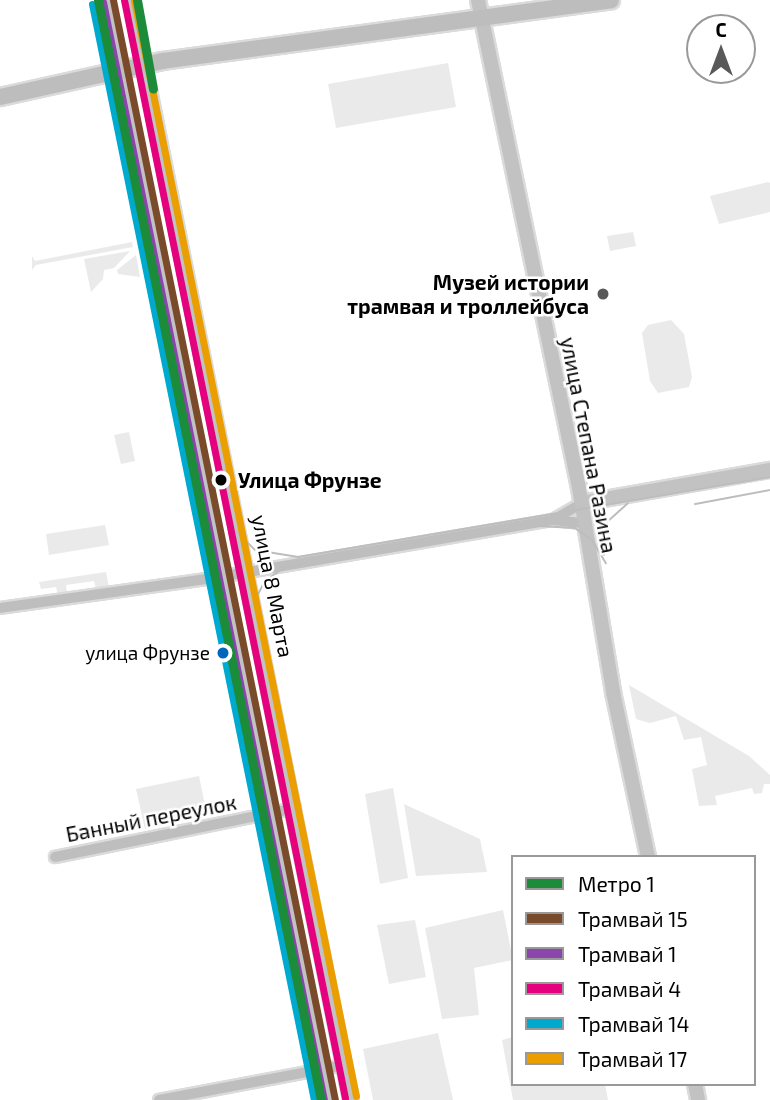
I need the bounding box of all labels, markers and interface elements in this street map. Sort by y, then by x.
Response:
north arrow [686,14,756,84]
text: С [715,18,727,41]
place label: Музей истории трамвая и троллейбуса [347,269,589,319]
marker: Музей истории трамвая и троллейбуса [595,286,611,302]
street label: улица Степана Разина [556,335,622,555]
place label: Улица Фрунзе [238,467,382,493]
marker: Улица Фрунзе [210,469,232,491]
street label: улица 8 Марта [247,512,299,660]
place label: улица Фрунзе [85,642,210,664]
marker: улица Фрунзе [216,646,230,660]
street label: Банный переулок [64,789,238,847]
legend [511,855,756,1086]
text: Метро 1 [578,871,655,896]
text: Трамвай 15 [578,906,688,931]
text: Трамвай 1 [578,941,677,966]
text: Трамвай 4 [578,976,681,1001]
text: Трамвай 14 [578,1011,689,1036]
text: Трамвай 17 [578,1046,687,1071]

